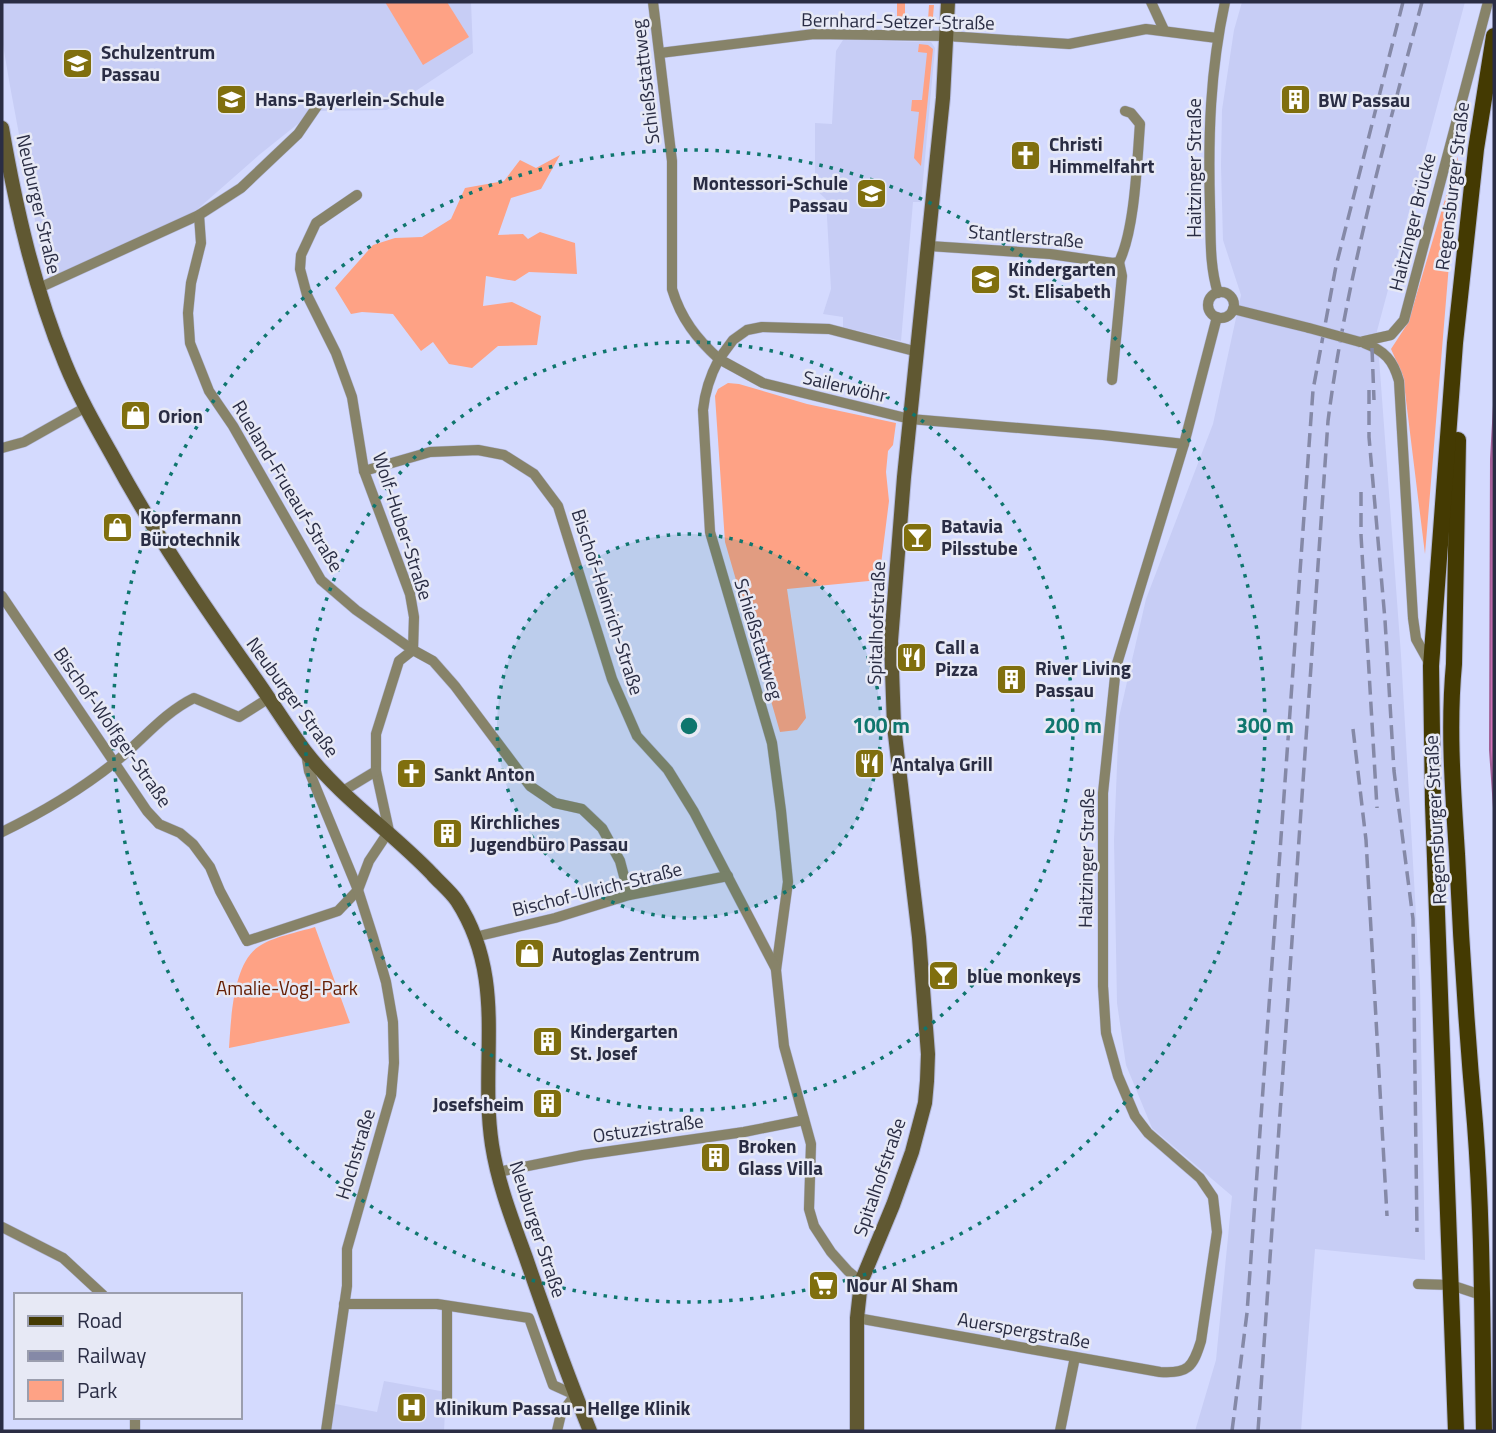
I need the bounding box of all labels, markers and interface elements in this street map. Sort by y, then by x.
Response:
street label: Bernhard-Setzer-Straße [801,4,995,37]
street label: Schießstattweg [622,18,667,146]
place label: Schulzentrum Passau [101,37,215,88]
school or university icon: Schulzentrum Passau [61,46,95,80]
school or university icon: Hans-Bayerlein-Schule [215,82,249,116]
building icon: BW Passau [1278,83,1312,117]
place label: Hans-Bayerlein-Schule [255,84,445,113]
place label: BW Passau [1318,85,1410,114]
street label: Haitzinger Straße [1179,98,1208,238]
street label: Regensburger Straße [1427,100,1476,272]
place label: Christi Himmelfahrt [1049,129,1155,180]
street label: Neuburger Straße [9,131,70,277]
church icon: Christi Himmelfahrt [1009,138,1043,172]
street label: Haitzinger Brücke [1380,150,1443,294]
place label: Montessori-Schule Passau [693,168,848,219]
school or university icon: Montessori-Schule Passau [854,177,888,211]
street label: Stantlerstraße [967,216,1085,255]
place label: Kindergarten St. Elisabeth [1008,254,1116,305]
school or university icon: Kindergarten St. Elisabeth [968,263,1002,297]
street label: Sailerwöhr [800,362,891,409]
street label: Rueland-Frueauf-Straße [226,394,351,577]
shop icon: Orion [118,399,152,433]
place label: Orion [158,401,203,430]
street label: Wolf-Huber-Straße [366,448,441,604]
place label: Kopfermann Bürotechnik [140,502,242,553]
street label: Bischof-Heinrich-Straße [565,505,652,699]
shop icon: Kopfermann Bürotechnik [100,511,134,545]
place label: Batavia Pilsstube [941,511,1018,562]
bar icon: Batavia Pilsstube [901,520,935,554]
street label: Spitalhofstraße [859,561,892,685]
street label: Schießstattweg [727,575,792,703]
street label: Neuburger Straße [240,631,347,763]
place label: Call a Pizza [935,632,979,683]
street label: Bischof-Wolfger-Straße [47,641,180,813]
restaurant icon: Call a Pizza [895,641,929,675]
place label: River Living Passau [1035,653,1131,704]
building icon: River Living Passau [995,662,1029,696]
text: 100 m [852,709,910,741]
text: 200 m [1044,709,1102,741]
text: 300 m [1236,709,1294,741]
centre of rings [677,714,701,738]
street label: Regensburger Straße [1416,735,1453,905]
restaurant icon: Antalya Grill [852,747,886,781]
place label: Antalya Grill [892,749,993,778]
church icon: Sankt Anton [394,757,428,791]
place label: Sankt Anton [434,759,535,788]
street label: Haitzinger Straße [1070,788,1101,928]
place label: Kirchliches Jugendbüro Passau [470,807,628,858]
building icon: Kirchliches Jugendbüro Passau [430,816,464,850]
street label: Bischof-Ulrich-Straße [509,853,685,924]
shop icon: Autoglas Zentrum [512,937,546,971]
place label: Autoglas Zentrum [552,939,700,968]
bar icon: blue monkeys [927,959,961,993]
place label: blue monkeys [967,961,1081,990]
park label: Amalie-Vogl-Park [216,973,358,1002]
place label: Kindergarten St. Josef [570,1016,678,1067]
building icon: Kindergarten St. Josef [530,1025,564,1059]
building icon: Josefsheim [530,1087,564,1121]
place label: Josefsheim [433,1089,524,1118]
street label: Hochstraße [327,1105,382,1203]
street label: Ostuzzistraße [591,1105,705,1150]
street label: Spitalhofstraße [845,1114,912,1240]
place label: Broken Glass Villa [738,1131,823,1182]
building icon: Broken Glass Villa [698,1140,732,1174]
street label: Neuburger Straße [503,1157,574,1301]
supermarket icon: Nour Al Sham [806,1268,840,1302]
place label: Nour Al Sham [846,1270,958,1299]
legend [14,1293,242,1419]
text: Road [77,1304,122,1336]
street label: Auerspergstraße [955,1304,1093,1355]
text: Railway [77,1339,146,1371]
text: Park [77,1374,117,1406]
hospital icon: Klinikum Passau - Hellge Klinik [395,1391,429,1425]
place label: Klinikum Passau - Hellge Klinik [435,1393,691,1422]

